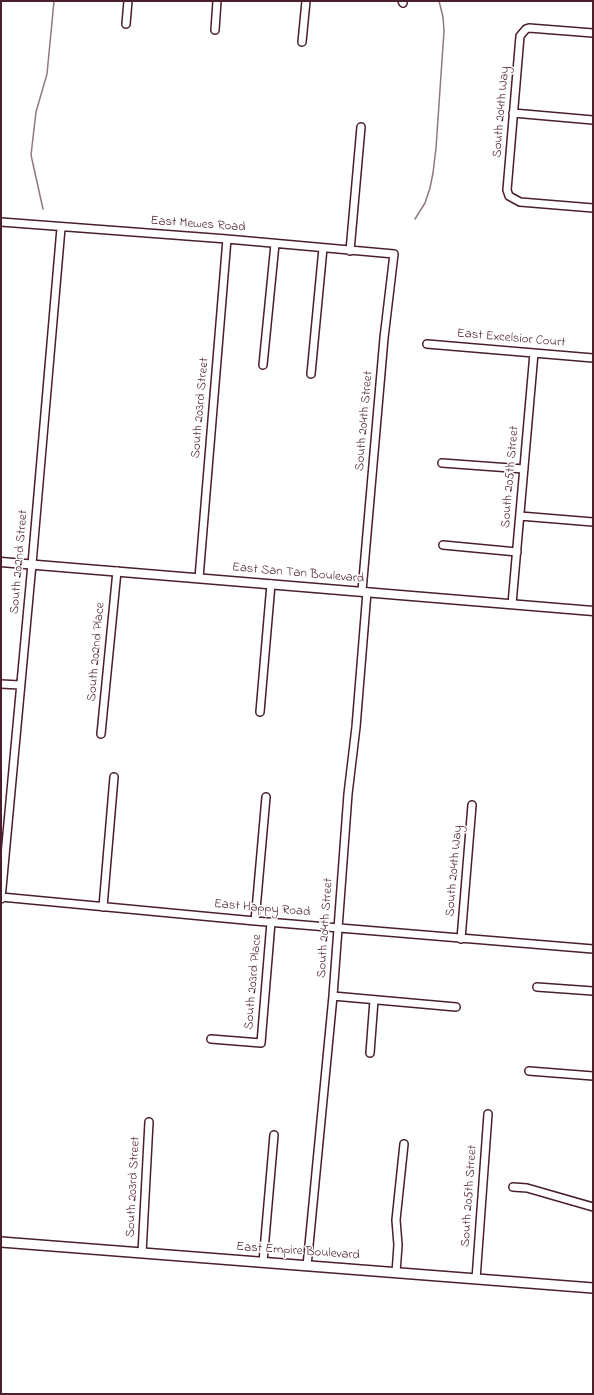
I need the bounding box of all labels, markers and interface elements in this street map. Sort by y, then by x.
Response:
street label: South 204th Way [490,66,514,158]
street label: East Mewes Road [150,214,246,236]
street label: East Excelsior Court [456,326,566,352]
street label: South 203rd Street [189,357,213,459]
street label: South 204th Street [353,370,377,472]
street label: South 205th Street [499,425,523,529]
street label: South 202nd Street [8,509,32,615]
street label: East San Tan Boulevard [231,560,365,588]
street label: South 202nd Place [85,602,109,702]
street label: South 204th Way [443,825,467,917]
street label: South 204th Street [315,877,337,979]
street label: East Happy Road [213,897,311,921]
street label: South 203rd Place [242,934,266,1030]
street label: South 203rd Street [124,1136,144,1238]
street label: South 205th Street [459,1144,481,1248]
street label: East Empire Boulevard [236,1240,360,1264]

